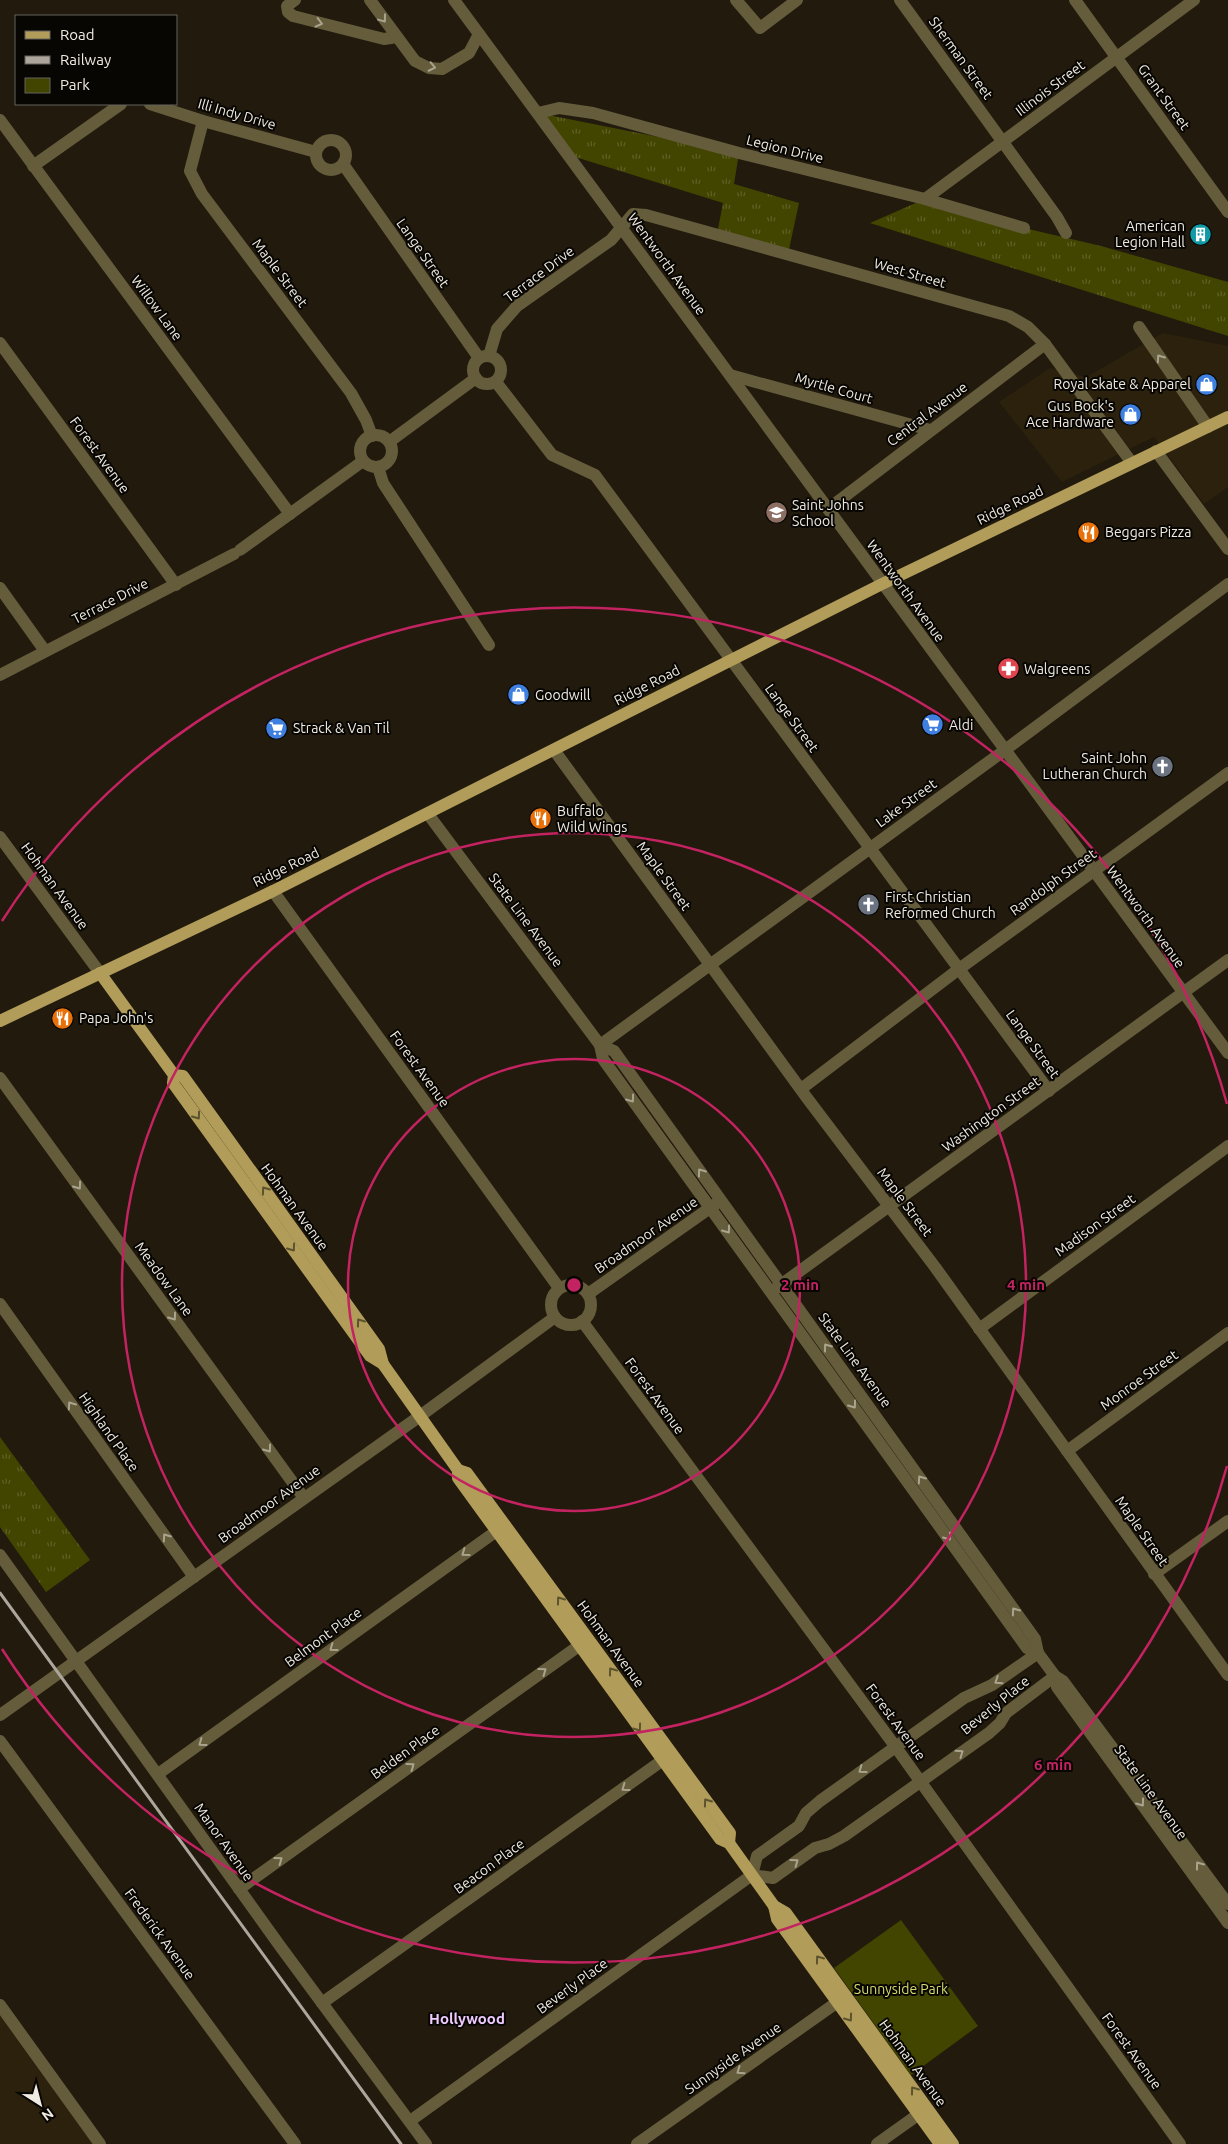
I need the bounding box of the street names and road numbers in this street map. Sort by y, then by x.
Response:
street label: Sherman Street [926,14,997,103]
street label: Illinois Street [1012,57,1088,119]
street label: Grant Street [1135,61,1194,133]
street label: Illi Indy Drive [196,95,278,133]
street label: Legion Drive [745,132,825,166]
street label: Wentworth Avenue [625,210,709,318]
street label: Lange Street [393,215,453,291]
street label: Maple Street [249,236,311,311]
street label: Terrace Drive [501,243,577,305]
street label: West Street [872,255,948,291]
street label: Willow Lane [128,272,186,344]
street label: Myrtle Court [793,369,875,407]
street label: Central Avenue [884,379,970,449]
street label: Forest Avenue [67,414,133,496]
street label: Ridge Road [974,482,1046,528]
street label: Wentworth Avenue [864,537,948,645]
street label: Terrace Drive [69,575,151,627]
street label: Ridge Road [611,662,683,708]
street label: Lange Street [762,681,822,756]
street label: Lake Street [872,775,940,830]
street label: Maple Street [634,838,695,914]
street label: Hohman Avenue [18,839,92,933]
street label: Ridge Road [250,844,322,890]
street label: Randolph Street [1007,845,1100,919]
street label: Wentworth Avenue [1104,863,1188,971]
street label: State Line Avenue [486,870,566,970]
street label: Lange Street [1003,1007,1063,1082]
street label: Forest Avenue [387,1028,453,1110]
street label: Washington Street [939,1073,1044,1155]
street label: Hohman Avenue [258,1160,332,1254]
street label: Maple Street [874,1165,936,1240]
street label: Madison Street [1052,1190,1139,1260]
street label: Broadmoor Avenue [591,1193,701,1277]
street label: Meadow Lane [132,1239,196,1319]
street label: State Line Avenue [815,1310,895,1410]
street label: Monroe Street [1097,1346,1181,1413]
street label: Forest Avenue [622,1355,688,1437]
street label: Highland Place [76,1389,142,1475]
street label: Broadmoor Avenue [215,1462,323,1546]
street label: Maple Street [1112,1493,1172,1569]
street label: Hohman Avenue [574,1597,648,1691]
street label: Belmont Place [282,1604,364,1670]
street label: Beverly Place [958,1672,1032,1738]
street label: Forest Avenue [863,1681,929,1763]
street label: Belden Place [368,1722,442,1782]
street label: State Line Avenue [1111,1742,1191,1842]
street label: Manor Avenue [191,1800,257,1884]
street label: Beacon Place [451,1835,527,1897]
street label: Frederick Avenue [122,1885,198,1983]
street label: Beverly Place [534,1955,610,2017]
street label: Forest Avenue [1099,2010,1165,2092]
street label: Hohman Avenue [876,2016,950,2110]
street label: Sunnyside Avenue [682,2019,784,2097]

